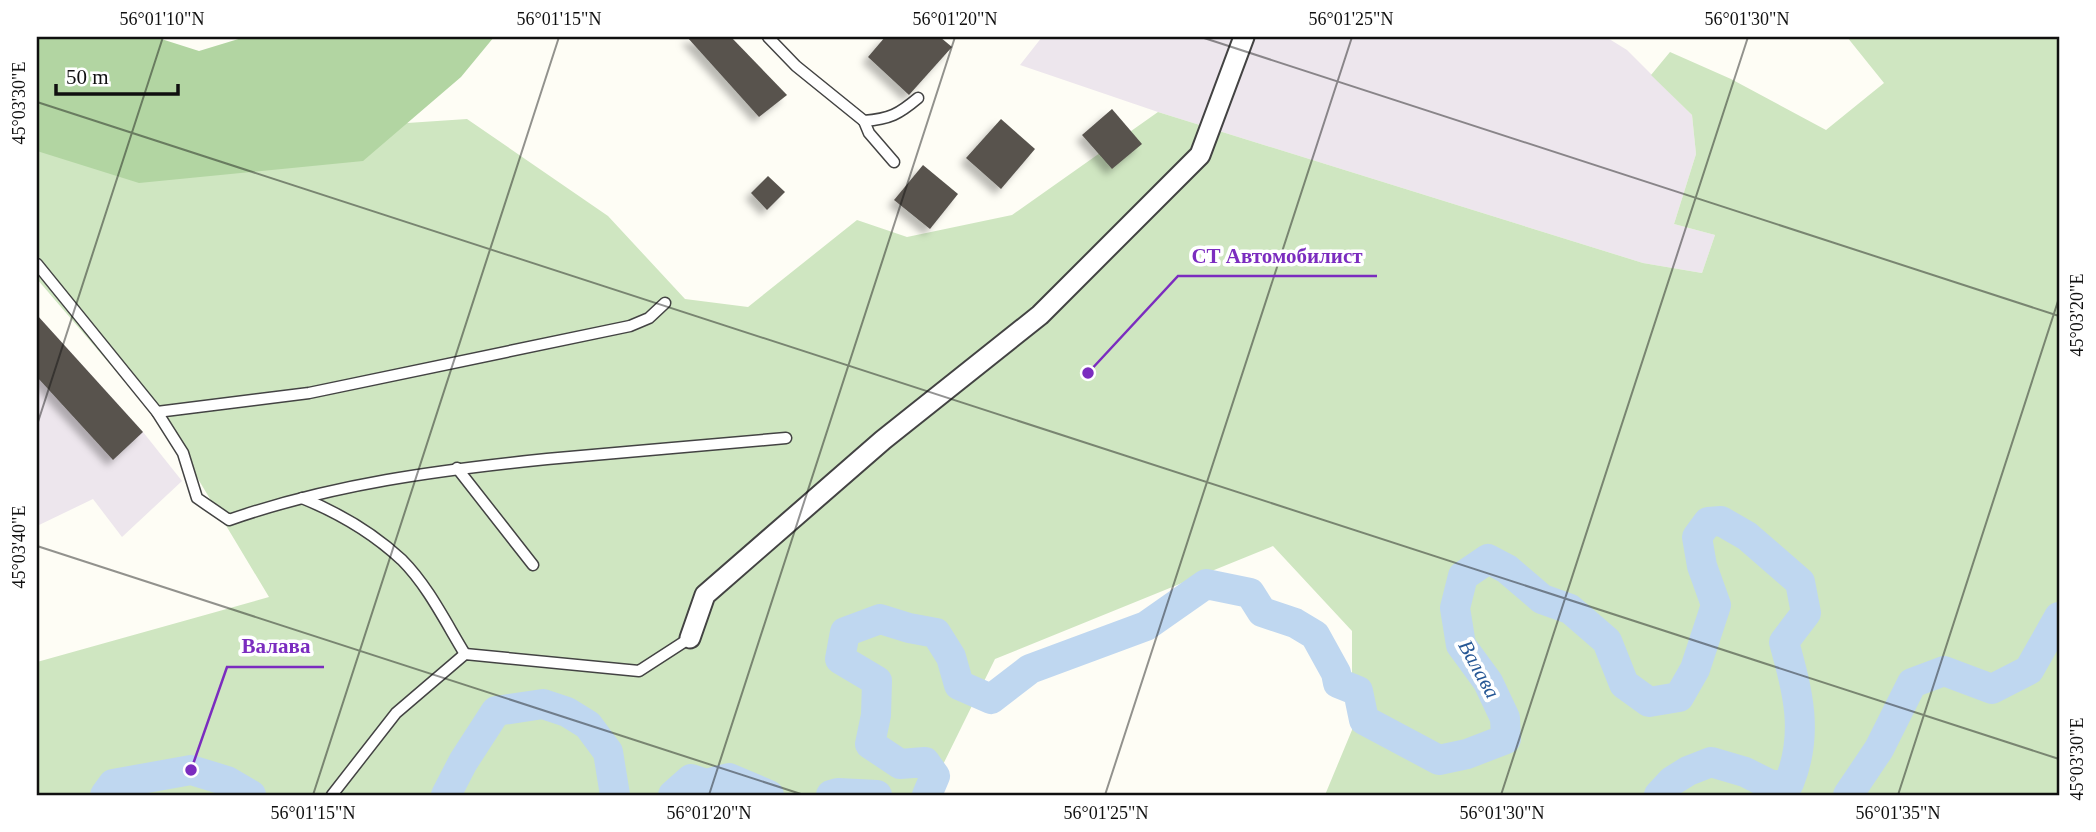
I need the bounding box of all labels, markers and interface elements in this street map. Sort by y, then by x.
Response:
text: 56°01'10"N [120,9,204,29]
text: 56°01'15"N [517,9,601,29]
text: 56°01'20"N [913,9,997,29]
text: 56°01'25"N [1309,9,1393,29]
text: 56°01'30"N [1705,9,1789,29]
scale bar [56,52,178,96]
text: 45°03'30"E [9,62,29,144]
text: 50 m [66,65,109,89]
callout: СТ Автомобилист [1178,234,1377,276]
text: СТ Автомобилист [1191,244,1363,268]
text: 45°03'20"E [2067,274,2087,356]
text: 45°03'40"E [9,506,29,588]
callout: Валава [227,625,324,667]
text: Валава [242,634,311,658]
water label: Валава [1453,636,1505,702]
text: 45°03'30"E [2067,718,2087,800]
text: 56°01'15"N [271,803,355,823]
text: 56°01'20"N [667,803,751,823]
text: 56°01'25"N [1064,803,1148,823]
text: 56°01'30"N [1460,803,1544,823]
text: 56°01'35"N [1856,803,1940,823]

